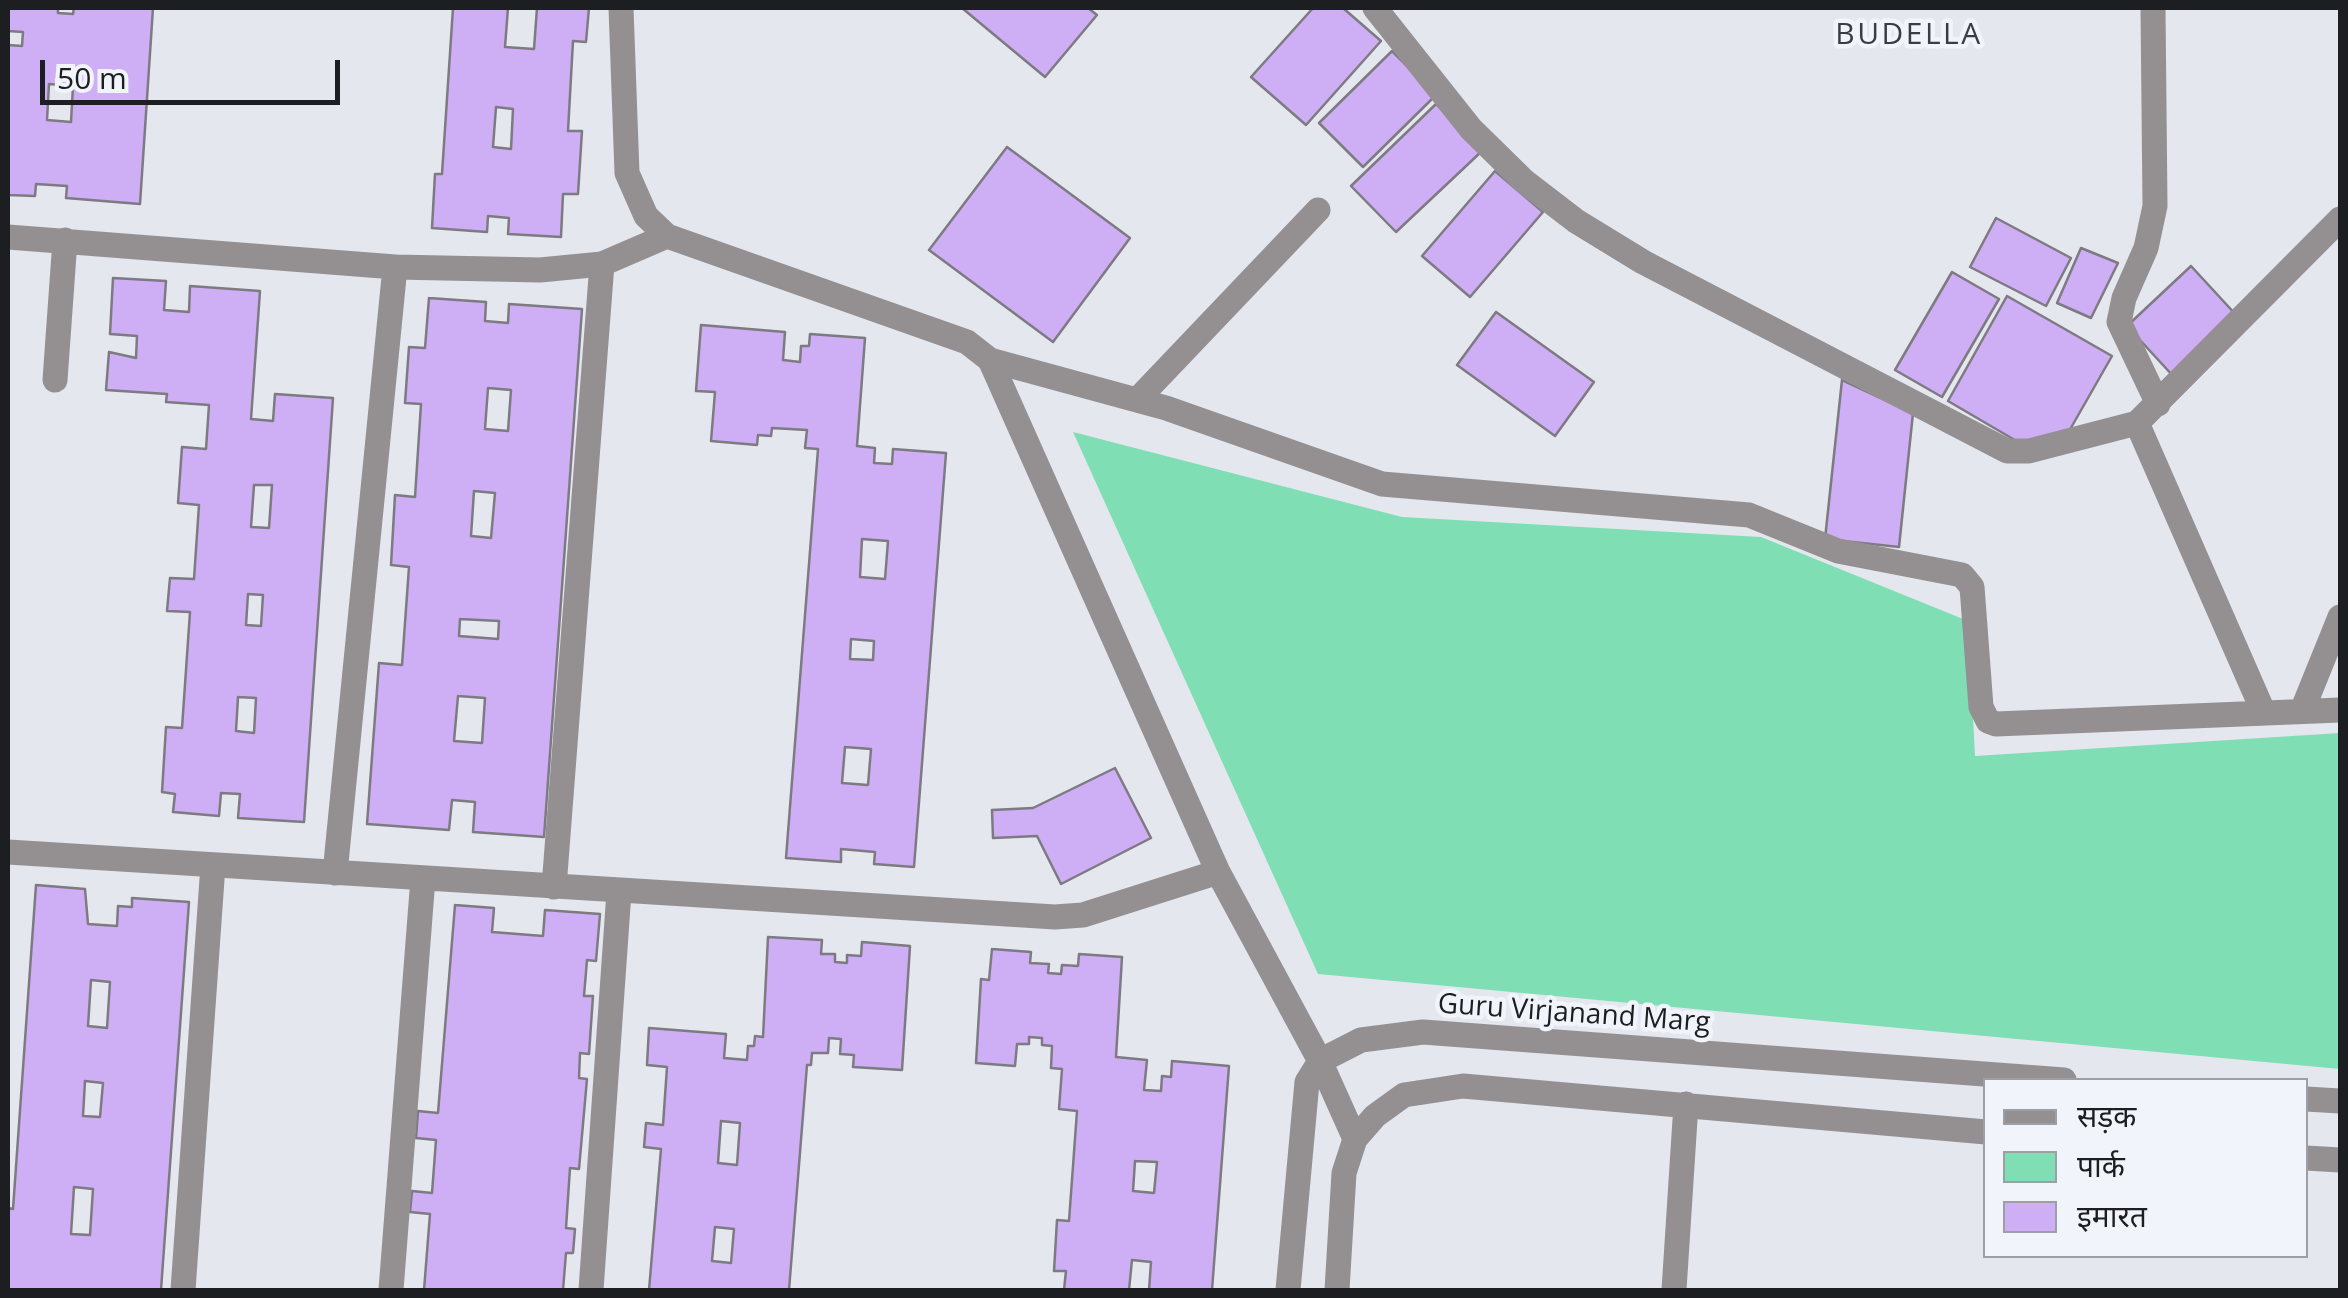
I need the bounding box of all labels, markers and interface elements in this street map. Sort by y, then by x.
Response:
district label: BUDELLA [1835,17,1983,53]
scale bar [45,40,345,102]
text: 50 m [57,57,127,98]
street label: Guru Virjanand Marg [1437,988,1711,1040]
legend [1983,1078,2308,1258]
text: सड़क [2077,1095,2136,1136]
text: पार्क [2077,1145,2125,1186]
text: इमारत [2077,1195,2147,1236]

